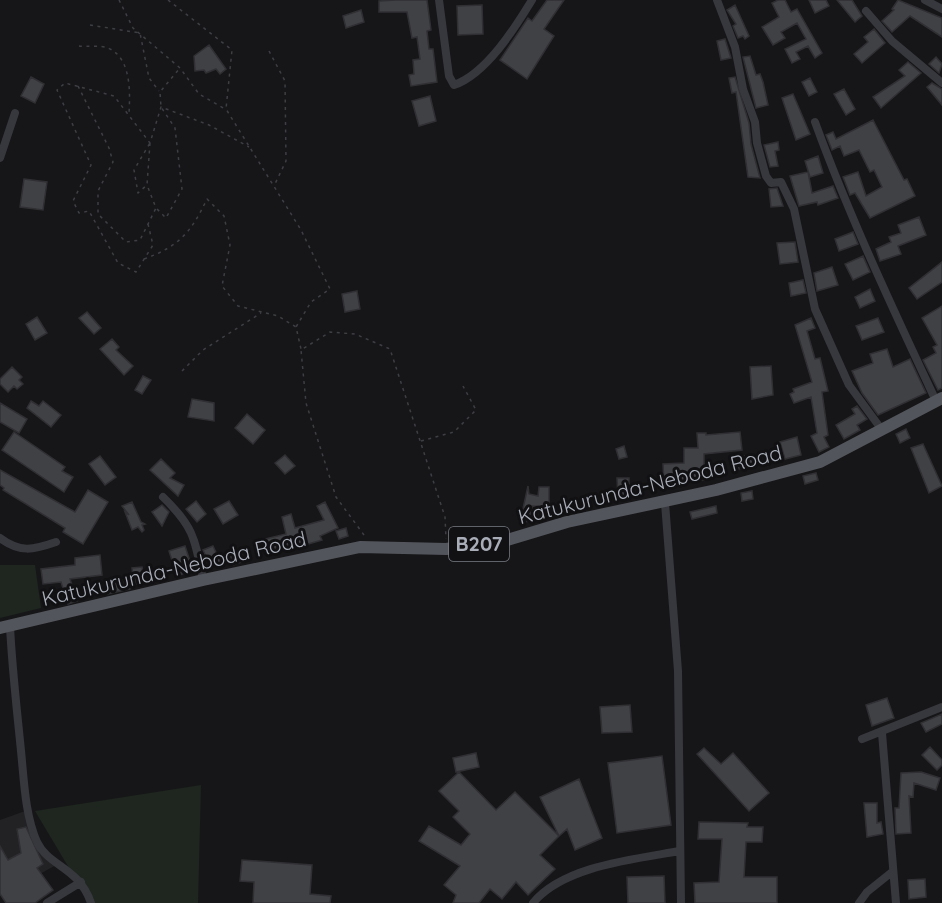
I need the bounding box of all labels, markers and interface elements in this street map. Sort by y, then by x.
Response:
street label: Katukurunda-Neboda Road [515,439,784,529]
street label: Katukurunda-Neboda Road [39,525,309,611]
road number: B207 [449,527,509,561]

